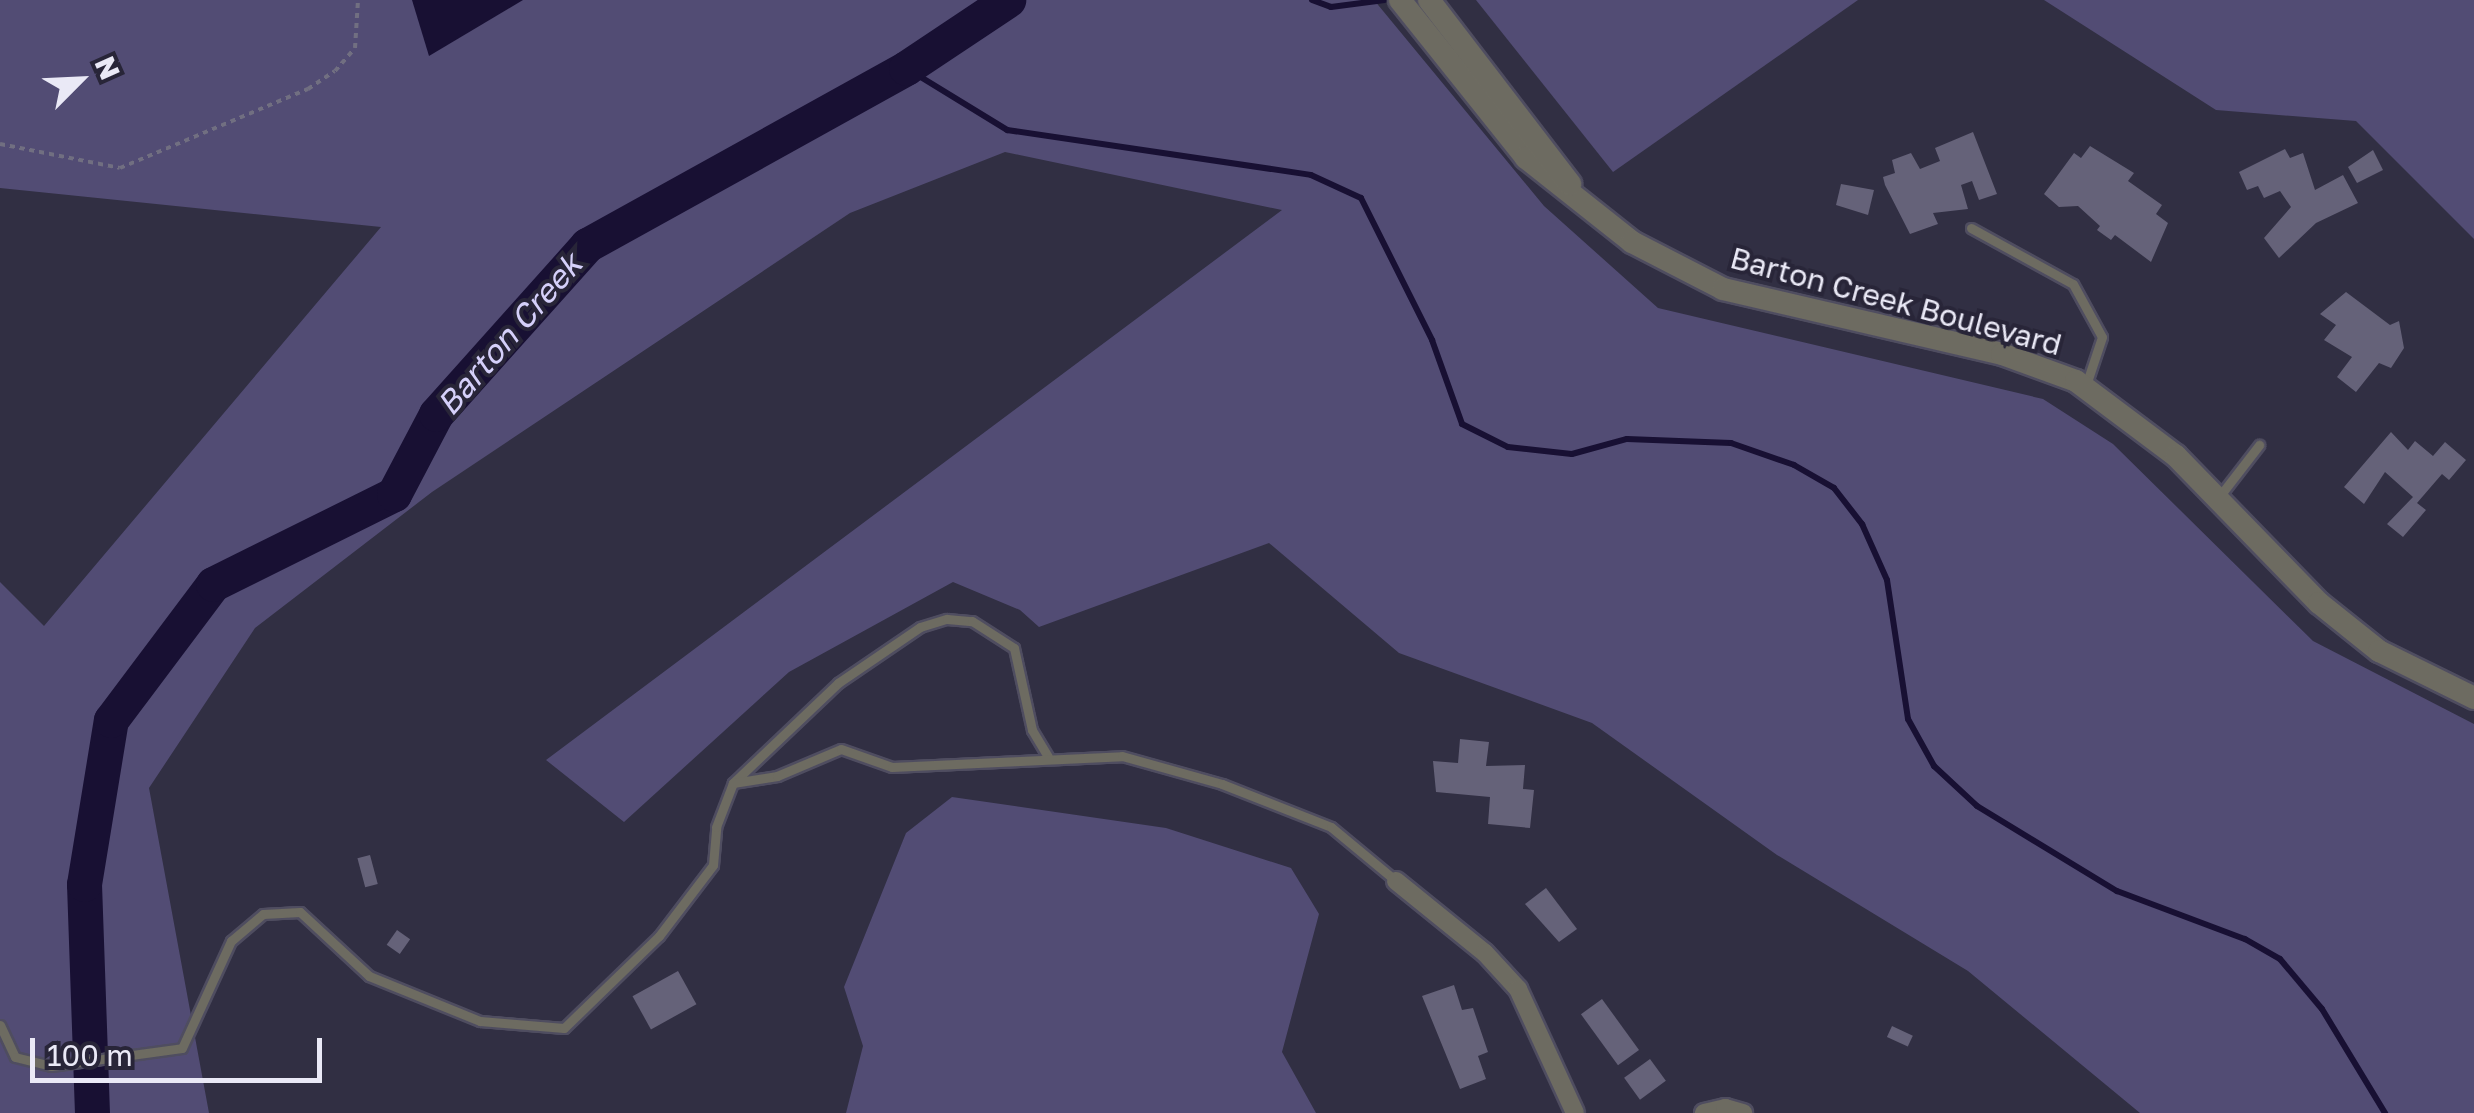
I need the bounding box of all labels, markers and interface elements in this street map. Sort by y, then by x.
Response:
north arrow [30,30,130,130]
text: N [88,51,127,84]
street label: Barton Creek Boulevard [1726,239,2066,363]
water label: Barton Creek [428,245,590,423]
scale bar [35,1018,328,1080]
text: 100 m [47,1037,133,1073]

